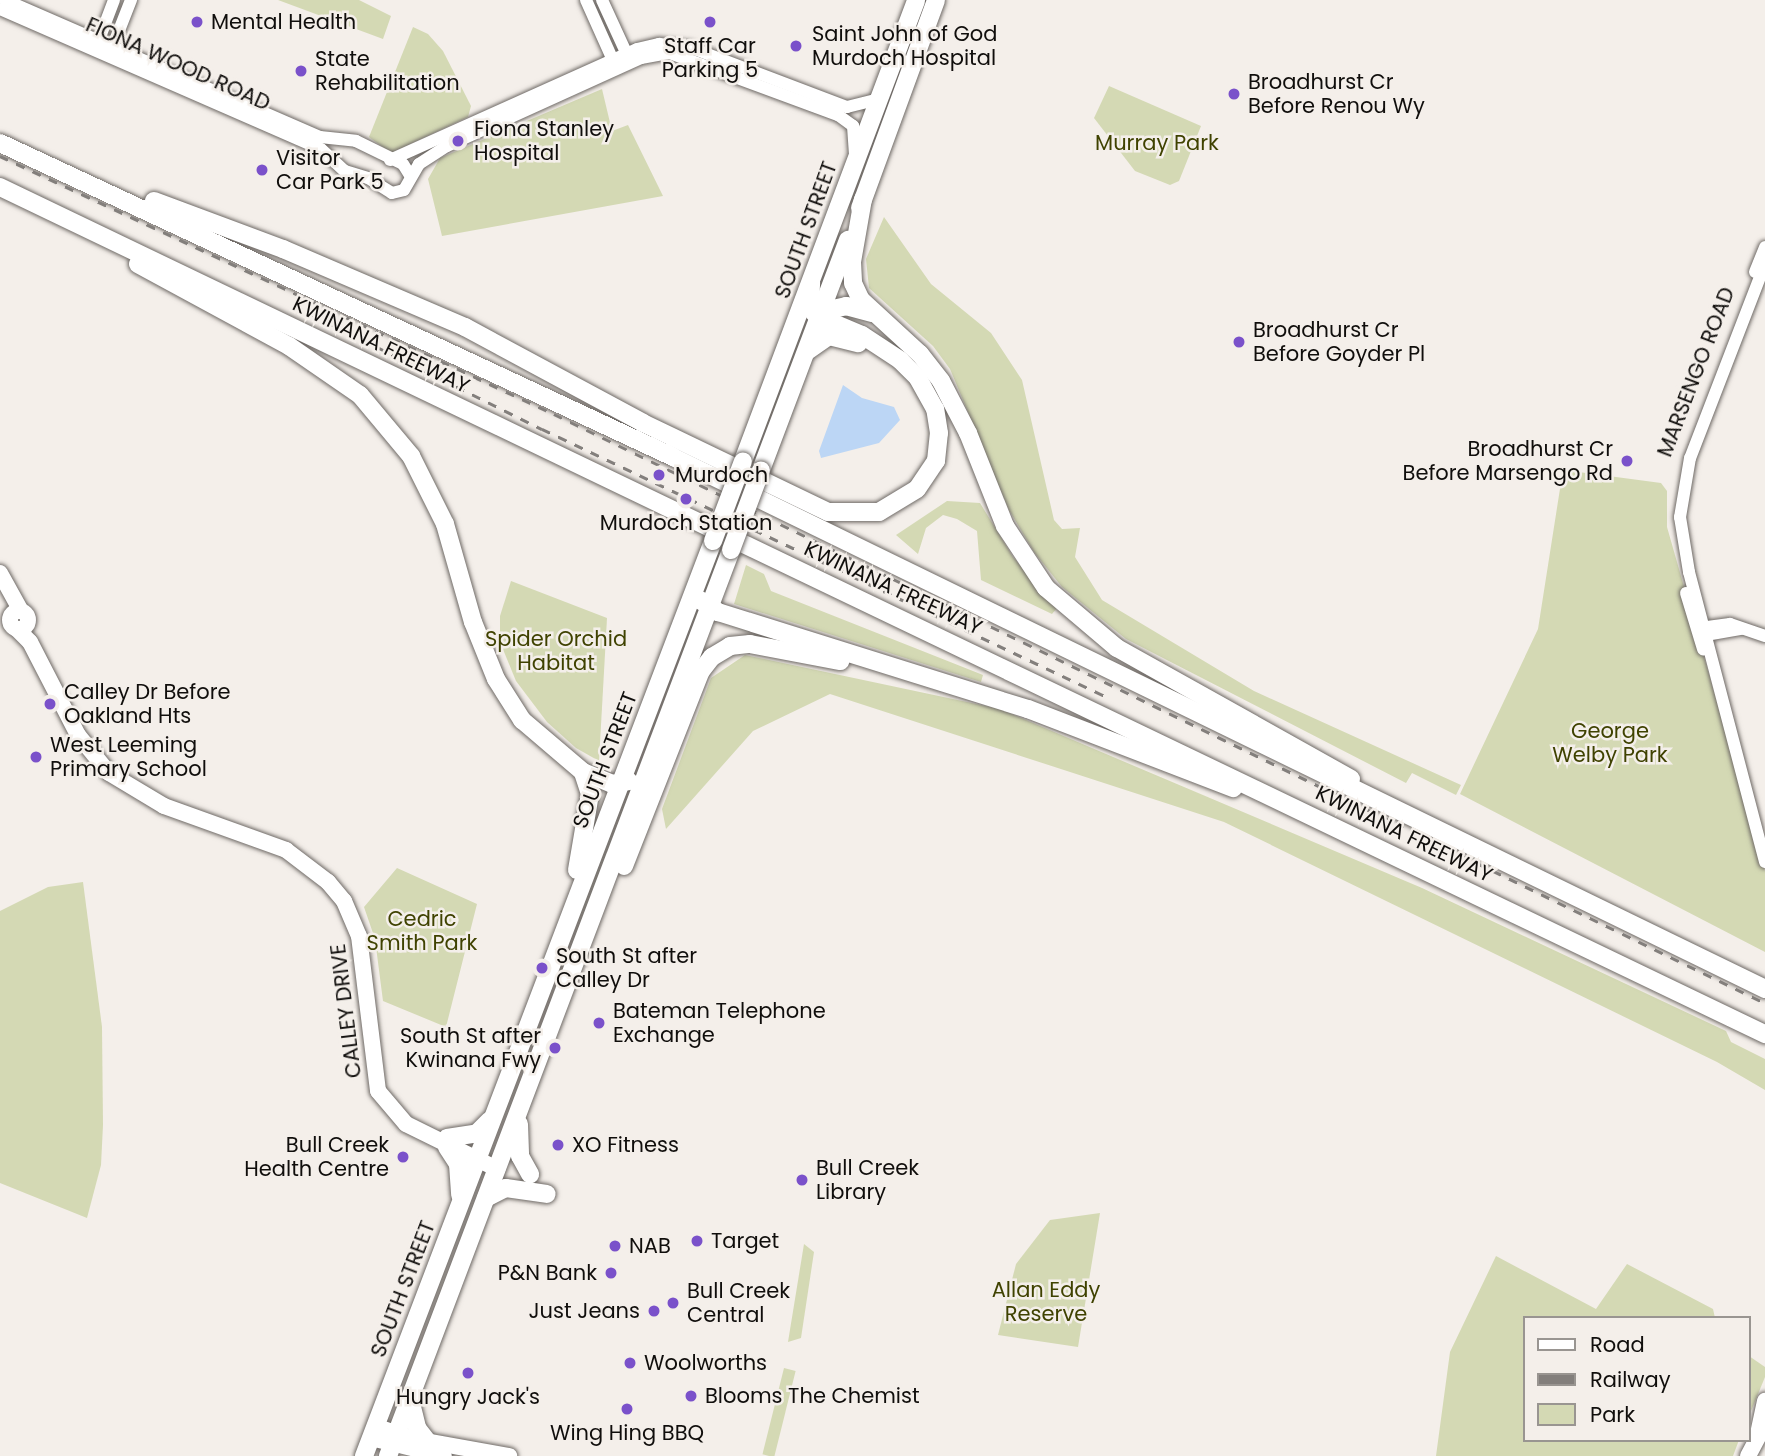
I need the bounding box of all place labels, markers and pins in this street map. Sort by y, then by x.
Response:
place label: Mental Health [211,9,356,35]
marker: Mental Health [189,14,205,30]
marker: Staff Car Parking 5 [702,14,718,30]
place label: Saint John of God Murdoch Hospital [812,21,997,71]
place label: Staff Car Parking 5 [662,33,758,83]
marker: Saint John of God Murdoch Hospital [786,36,806,56]
place label: State Rehabilitation [315,46,460,96]
marker: State Rehabilitation [293,63,309,79]
place label: Broadhurst Cr Before Renou Wy [1248,69,1425,119]
marker: Broadhurst Cr Before Renou Wy [1226,86,1242,102]
place label: Fiona Stanley Hospital [474,116,614,166]
marker: Fiona Stanley Hospital [448,131,468,151]
place label: Visitor Car Park 5 [276,145,384,195]
marker: Visitor Car Park 5 [254,162,270,178]
place label: Broadhurst Cr Before Goyder Pl [1253,317,1425,367]
marker: Broadhurst Cr Before Goyder Pl [1231,334,1247,350]
place label: Broadhurst Cr Before Marsengo Rd [1403,436,1613,486]
marker: Broadhurst Cr Before Marsengo Rd [1619,453,1635,469]
place label: Murdoch [675,462,768,488]
marker: Murdoch [649,465,669,485]
marker: Murdoch Station [678,491,694,507]
place label: Murdoch Station [600,510,772,536]
place label: Calley Dr Before Oakland Hts [64,679,231,729]
marker: Calley Dr Before Oakland Hts [42,696,58,712]
place label: West Leeming Primary School [50,732,207,782]
marker: West Leeming Primary School [28,749,44,765]
place label: South St after Calley Dr [556,943,697,993]
marker: South St after Calley Dr [534,960,550,976]
place label: Bateman Telephone Exchange [613,998,826,1048]
marker: Bateman Telephone Exchange [591,1015,607,1031]
place label: South St after Kwinana Fwy [400,1023,541,1073]
marker: South St after Kwinana Fwy [547,1040,563,1056]
place label: Bull Creek Health Centre [244,1132,389,1182]
place label: XO Fitness [572,1132,679,1158]
marker: XO Fitness [550,1137,566,1153]
marker: Bull Creek Health Centre [395,1149,411,1165]
place label: Bull Creek Library [816,1155,919,1205]
marker: Bull Creek Library [794,1172,810,1188]
place label: Target [711,1228,779,1254]
place label: NAB [629,1233,671,1259]
marker: Target [689,1233,705,1249]
marker: NAB [607,1238,623,1254]
place label: P&N Bank [498,1260,597,1286]
marker: P&N Bank [603,1265,619,1281]
place label: Bull Creek Central [687,1278,790,1328]
marker: Bull Creek Central [665,1295,681,1311]
place label: Just Jeans [528,1298,640,1324]
marker: Just Jeans [646,1303,662,1319]
place label: Woolworths [644,1350,767,1376]
marker: Woolworths [622,1355,638,1371]
marker: Hungry Jack's [460,1365,476,1381]
place label: Blooms The Chemist [705,1383,920,1409]
place label: Hungry Jack's [396,1384,540,1410]
marker: Blooms The Chemist [683,1388,699,1404]
marker: Wing Hing BBQ [619,1401,635,1417]
place label: Wing Hing BBQ [550,1420,704,1446]

